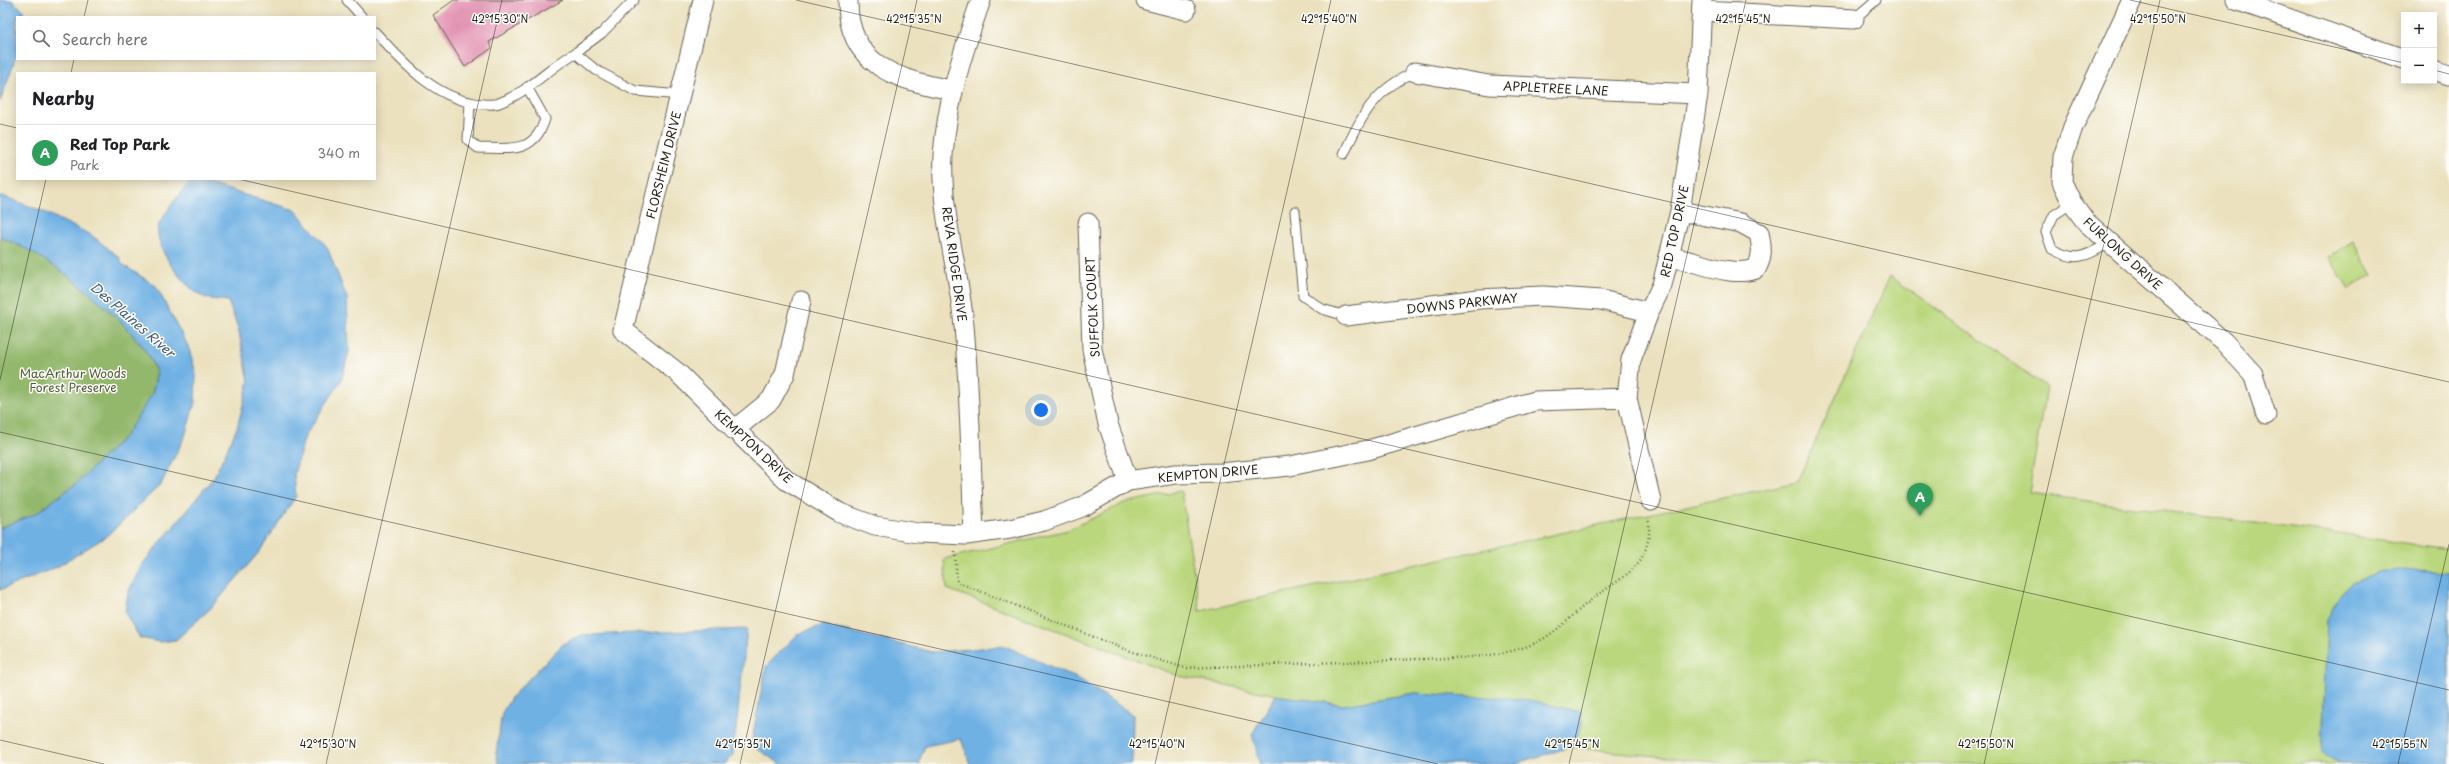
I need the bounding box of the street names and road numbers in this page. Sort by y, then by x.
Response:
street label: APPLETREE LANE [1503,76,1610,100]
street label: FLORSHEIM DRIVE [641,109,685,221]
street label: RED TOP DRIVE [1655,183,1693,279]
street label: REVA RIDGE DRIVE [938,205,972,323]
street label: FURLONG DRIVE [2080,213,2166,293]
street label: SUFFOLK COURT [1080,255,1104,358]
street label: DOWNS PARKWAY [1405,288,1519,318]
street label: KEMPTON DRIVE [711,405,797,487]
street label: KEMPTON DRIVE [1157,460,1259,486]

